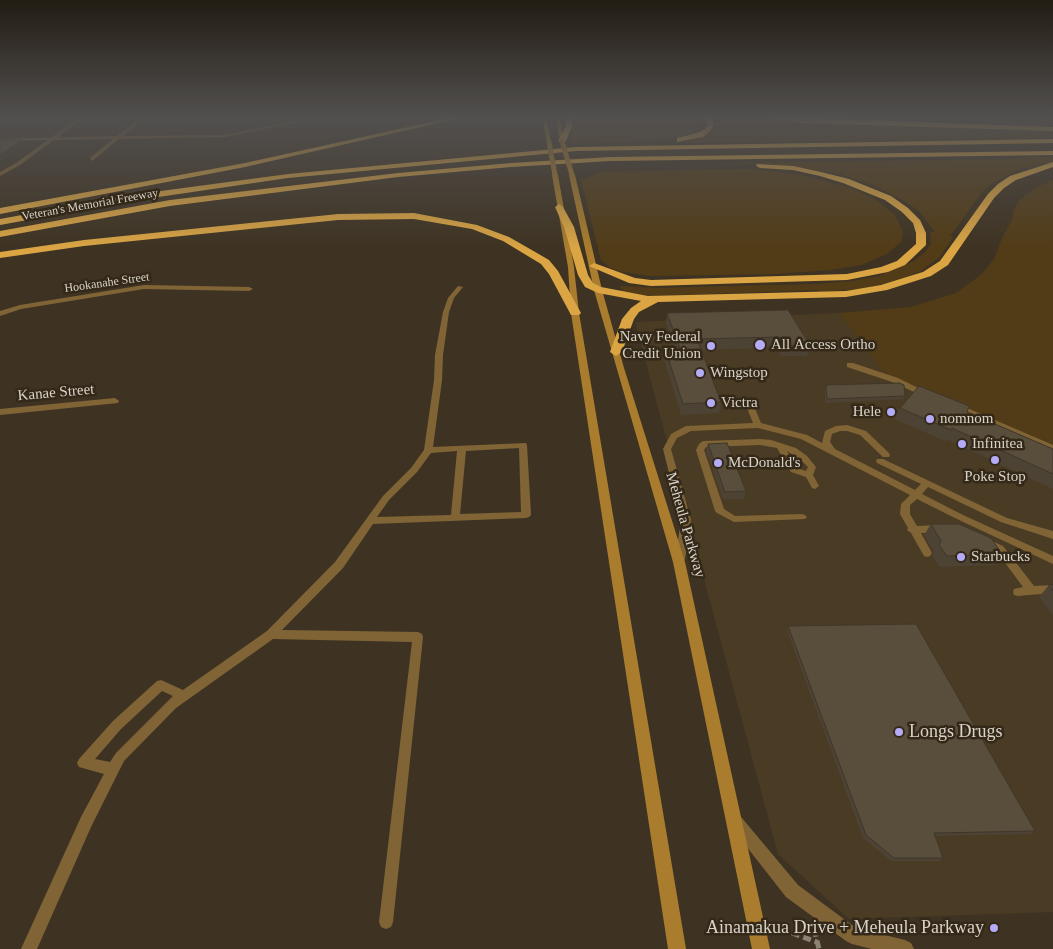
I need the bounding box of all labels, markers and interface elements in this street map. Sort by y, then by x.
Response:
street label: Veteran's Memorial Freeway [21,186,159,224]
street label: Hookanahe Street [64,270,150,296]
place label: Navy Federal Credit Union [620,328,701,363]
place label: All Access Ortho [771,336,875,354]
marker: All Access Ortho [753,338,767,352]
marker: Navy Federal Credit Union [705,340,717,352]
place label: Wingstop [710,364,768,382]
marker: Wingstop [694,367,706,379]
street label: Kanae Street [17,381,95,405]
place label: Victra [721,394,758,412]
marker: Victra [705,397,717,409]
place label: Hele [853,403,881,421]
marker: Hele [885,406,897,418]
place label: nomnom [940,410,993,428]
marker: nomnom [924,413,936,425]
place label: Infinitea [972,435,1023,453]
marker: Infinitea [956,438,968,450]
place label: McDonald's [728,454,801,472]
marker: Poke Stop [989,454,1001,466]
marker: McDonald's [712,457,724,469]
place label: Poke Stop [964,468,1026,486]
street label: Meheula Parkway [661,470,709,580]
place label: Starbucks [971,548,1030,566]
marker: Starbucks [955,551,967,563]
place label: Longs Drugs [909,721,1002,743]
marker: Longs Drugs [893,726,905,738]
place label: Ainamakua Drive + Meheula Parkway [706,917,984,939]
marker: Ainamakua Drive + Meheula Parkway [988,922,1000,934]

